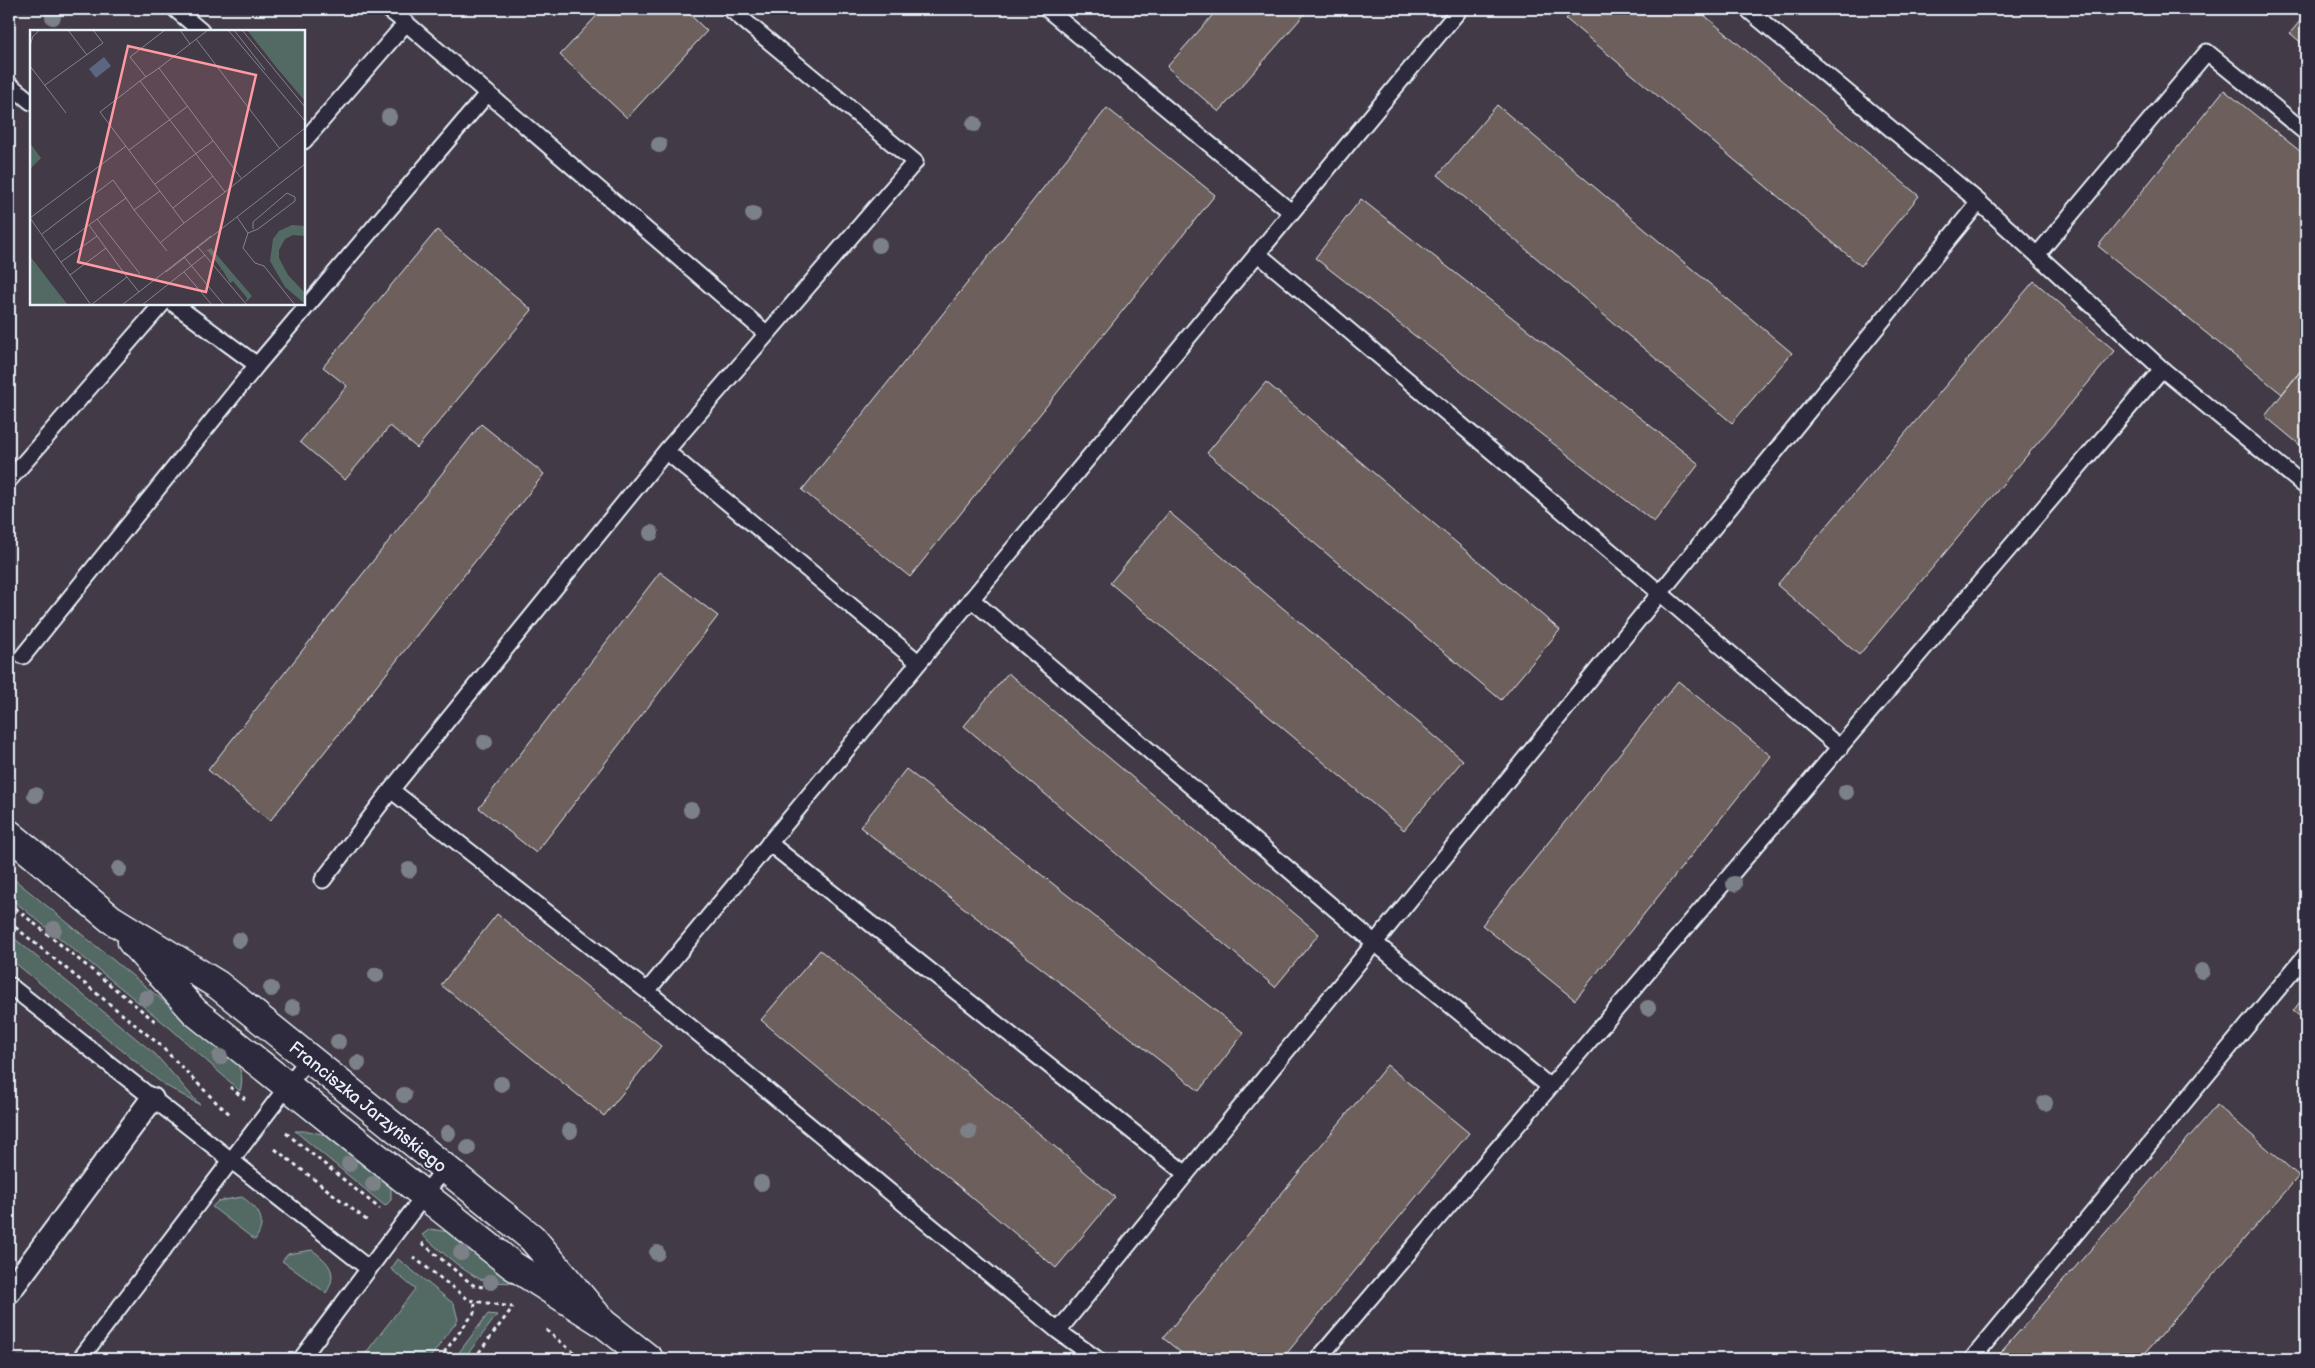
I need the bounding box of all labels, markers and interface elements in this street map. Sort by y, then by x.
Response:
inset map [30,30,305,305]
street label: Franciszka Jarzyńskiego [285,1037,451,1178]

